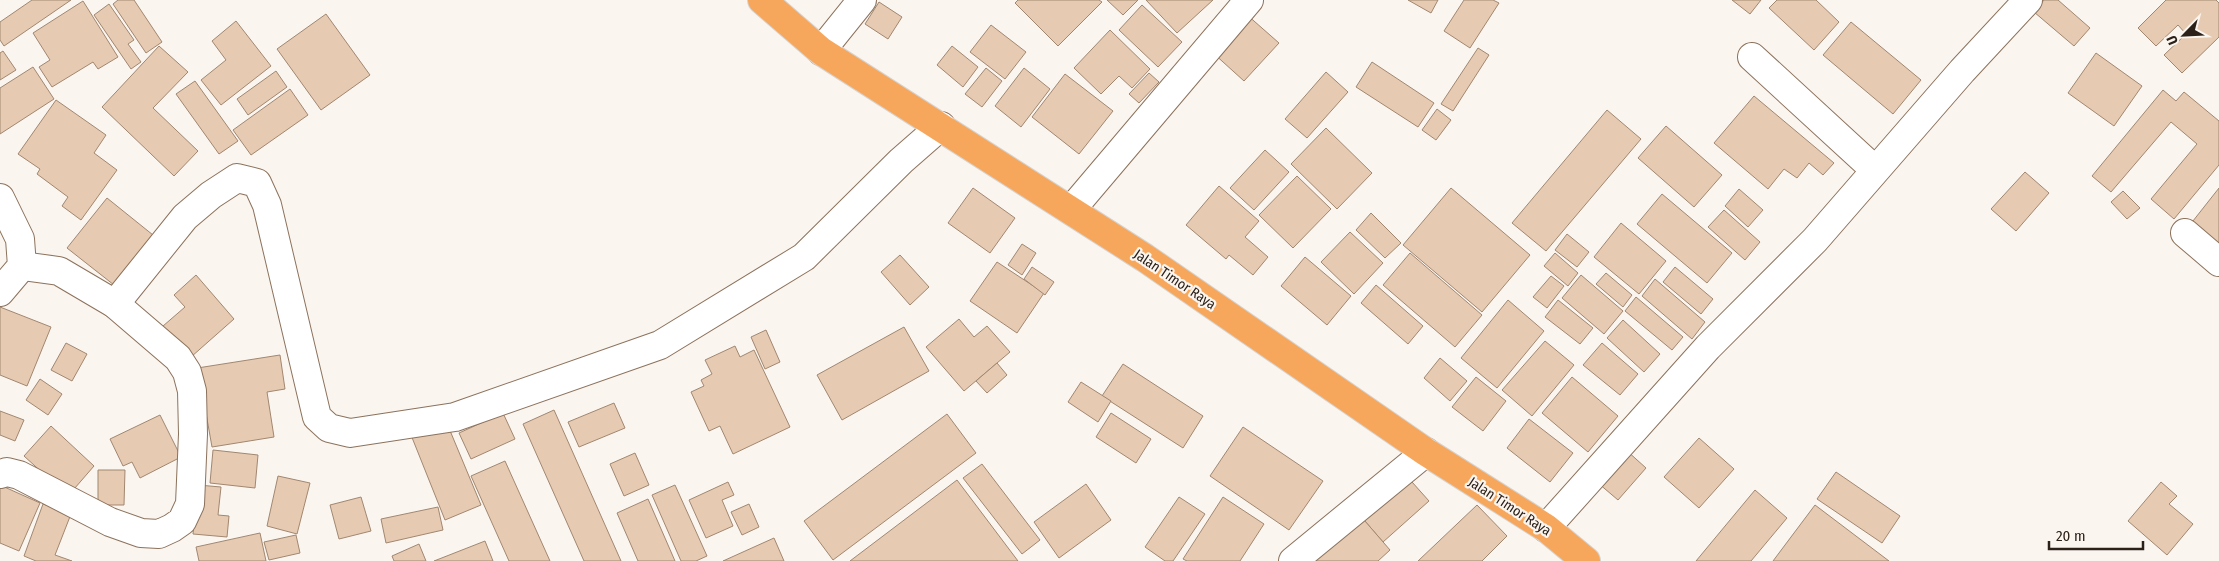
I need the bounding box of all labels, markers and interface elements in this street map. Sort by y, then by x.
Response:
north arrow [2159,10,2209,60]
text: U [2163,33,2182,47]
street label: Jalan Timor Raya [1131,246,1219,313]
street label: Jalan Timor Raya [1465,473,1554,540]
scale bar [2049,518,2143,550]
text: 20 m [2056,527,2086,545]

